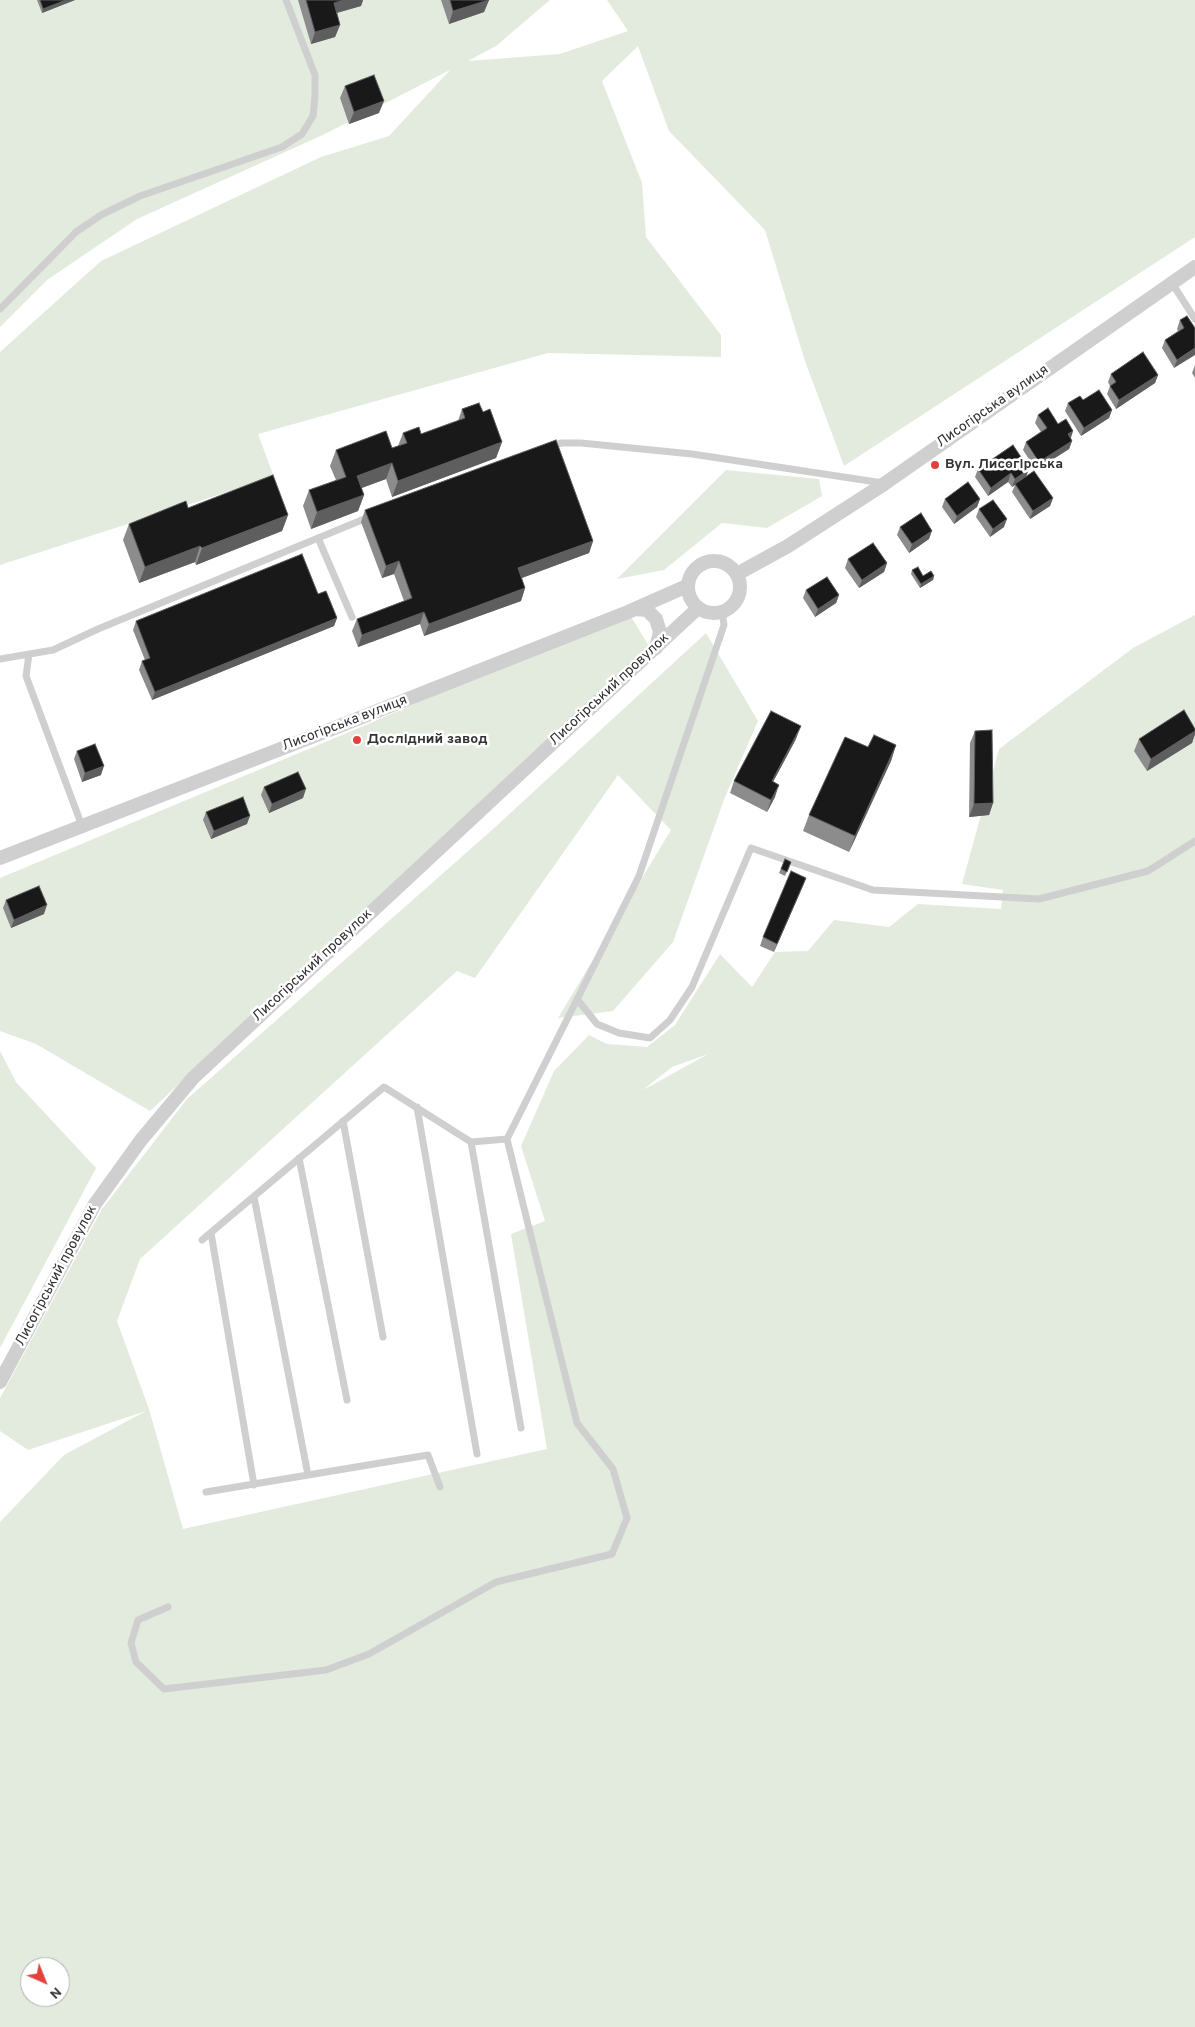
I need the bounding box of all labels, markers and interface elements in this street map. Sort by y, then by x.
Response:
street label: Лисогірська вулиця [934,362,1052,452]
place label: Вул. Лисогірська [945,457,1063,473]
marker: Вул. Лисогірська [929,459,941,471]
street label: Лисогірський провулок [547,630,673,750]
street label: Лисогірська вулиця [280,692,410,756]
place label: Дослідний завод [367,732,488,748]
marker: Дослідний завод [351,734,363,746]
street label: Лисогірський провулок [250,906,376,1026]
street label: Лисогірський провулок [13,1203,101,1349]
north arrow [20,1957,70,2007]
text: N [46,1983,65,2002]

